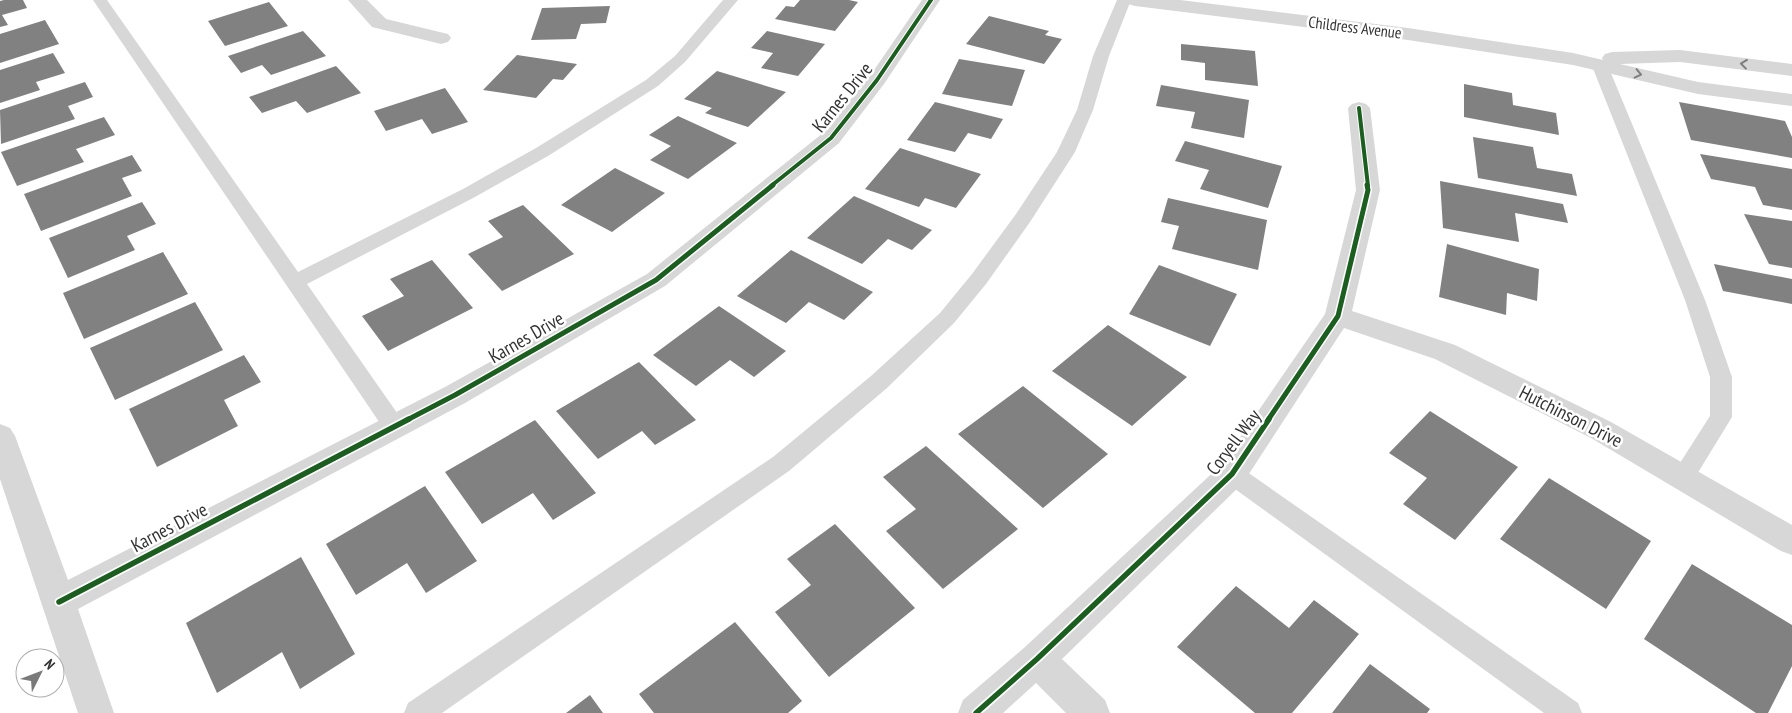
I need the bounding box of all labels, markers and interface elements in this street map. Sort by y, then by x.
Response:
street label: Childress Avenue [1307,11,1403,43]
street label: Karnes Drive [807,57,878,137]
one-way arrow [1739,59,1747,70]
one-way arrow [1633,68,1642,79]
street label: Karnes Drive [484,306,568,368]
street label: Hutchinson Drive [1515,380,1627,452]
street label: Coryell Way [1201,404,1266,480]
street label: Karnes Drive [127,497,211,557]
north arrow [15,648,65,698]
text: N [40,655,59,673]

